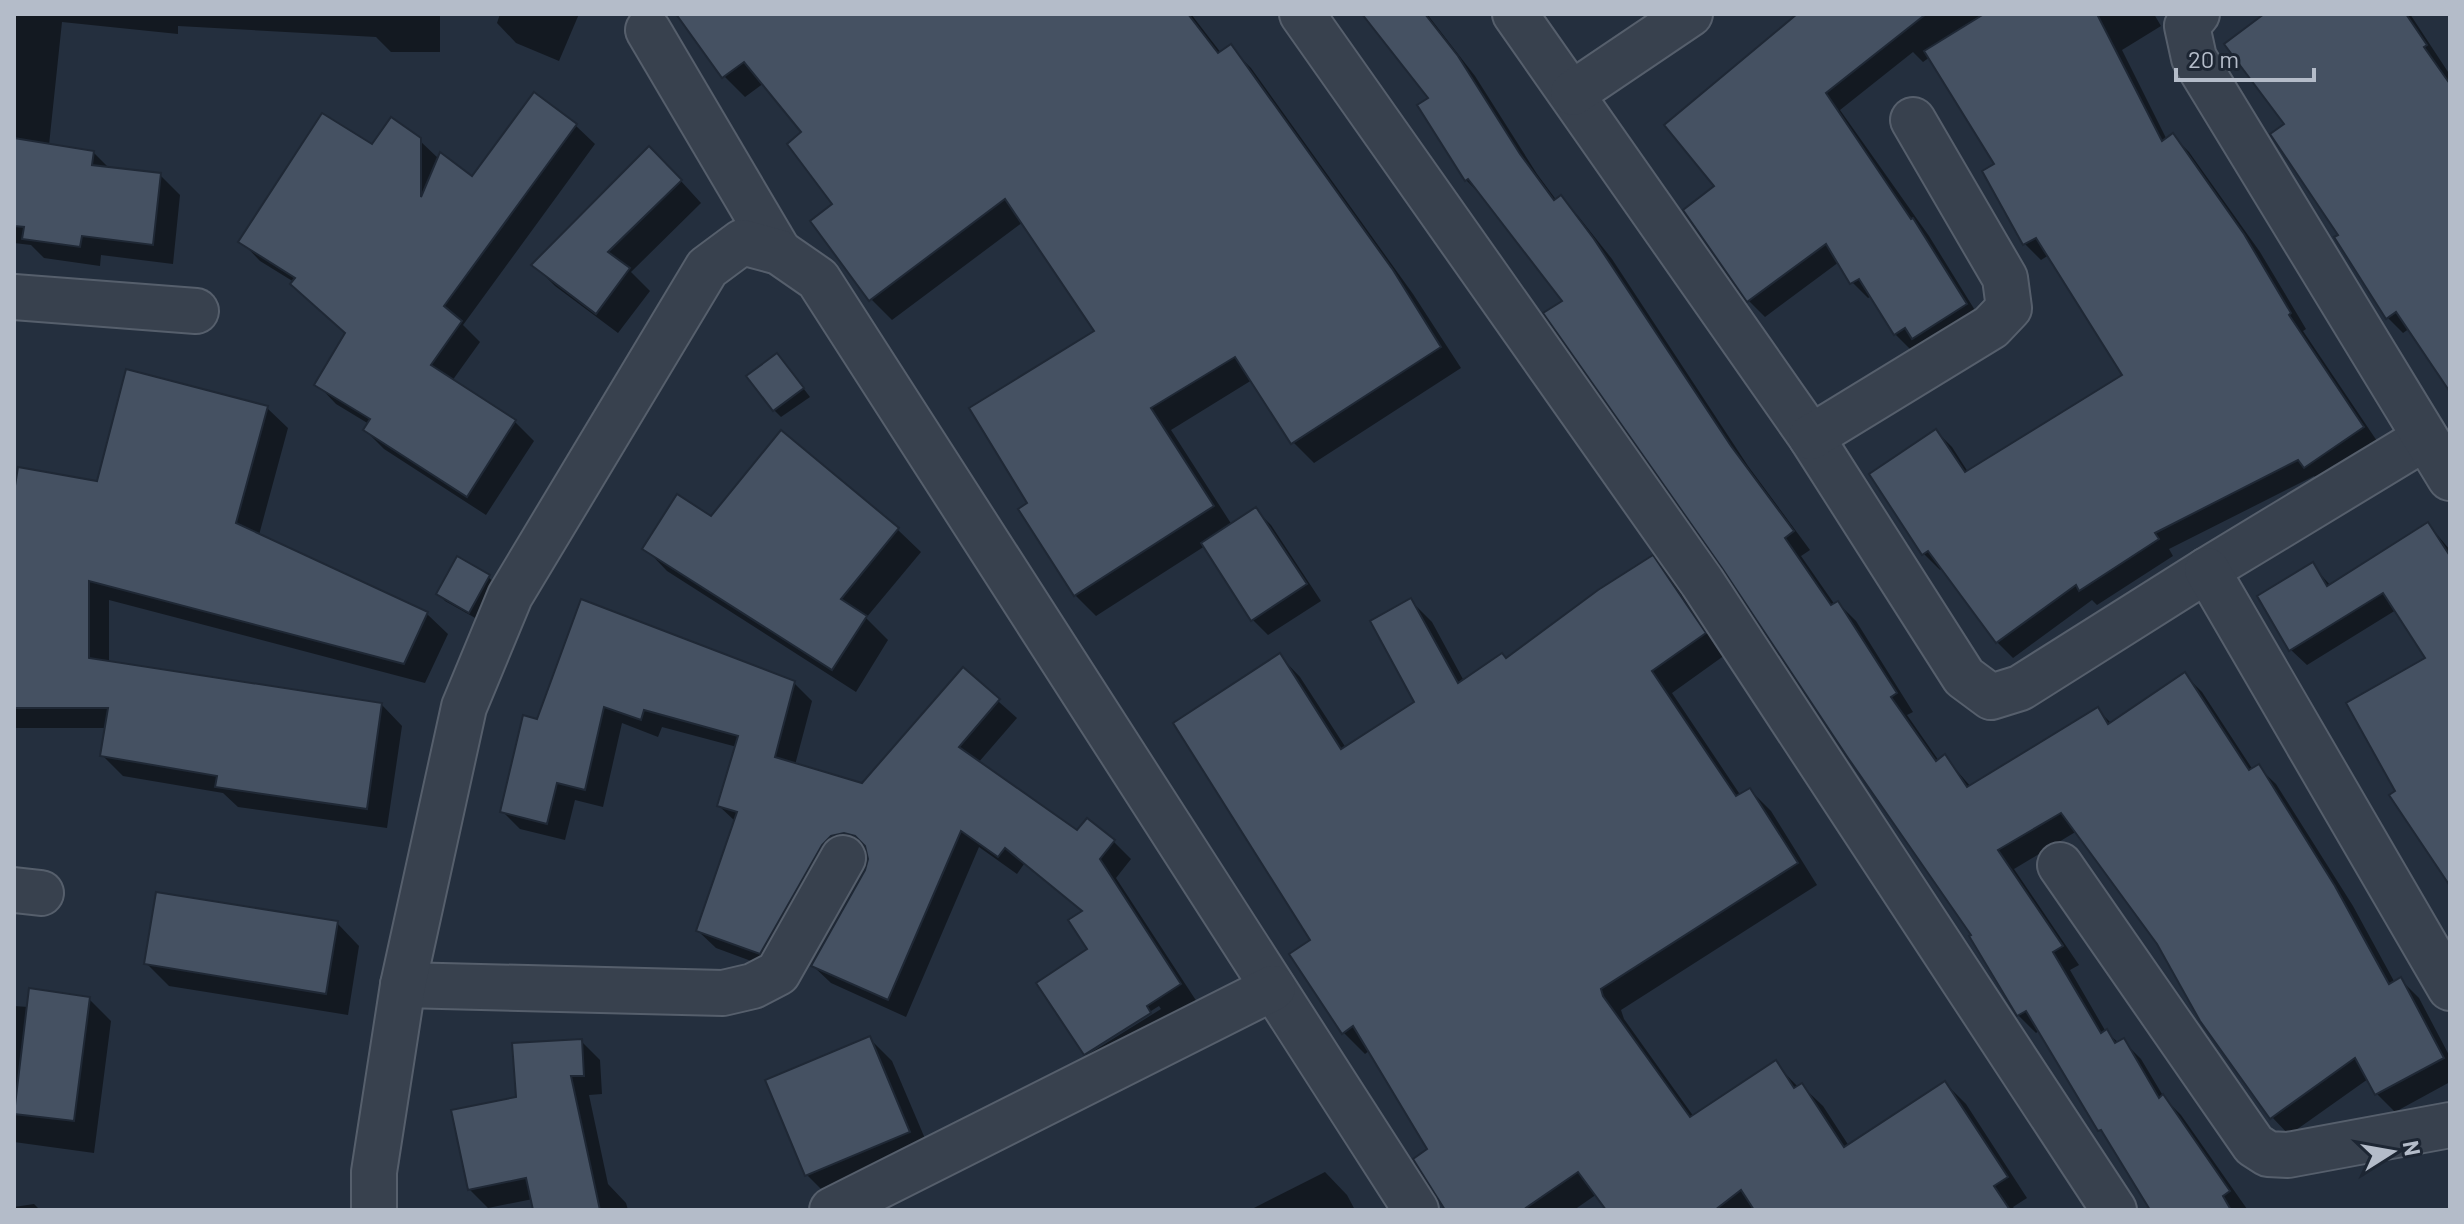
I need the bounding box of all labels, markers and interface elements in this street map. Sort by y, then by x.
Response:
scale bar [2176,32,2314,82]
text: 20 m [2188,44,2239,73]
north arrow [2352,1112,2432,1192]
text: N [2398,1138,2427,1158]

